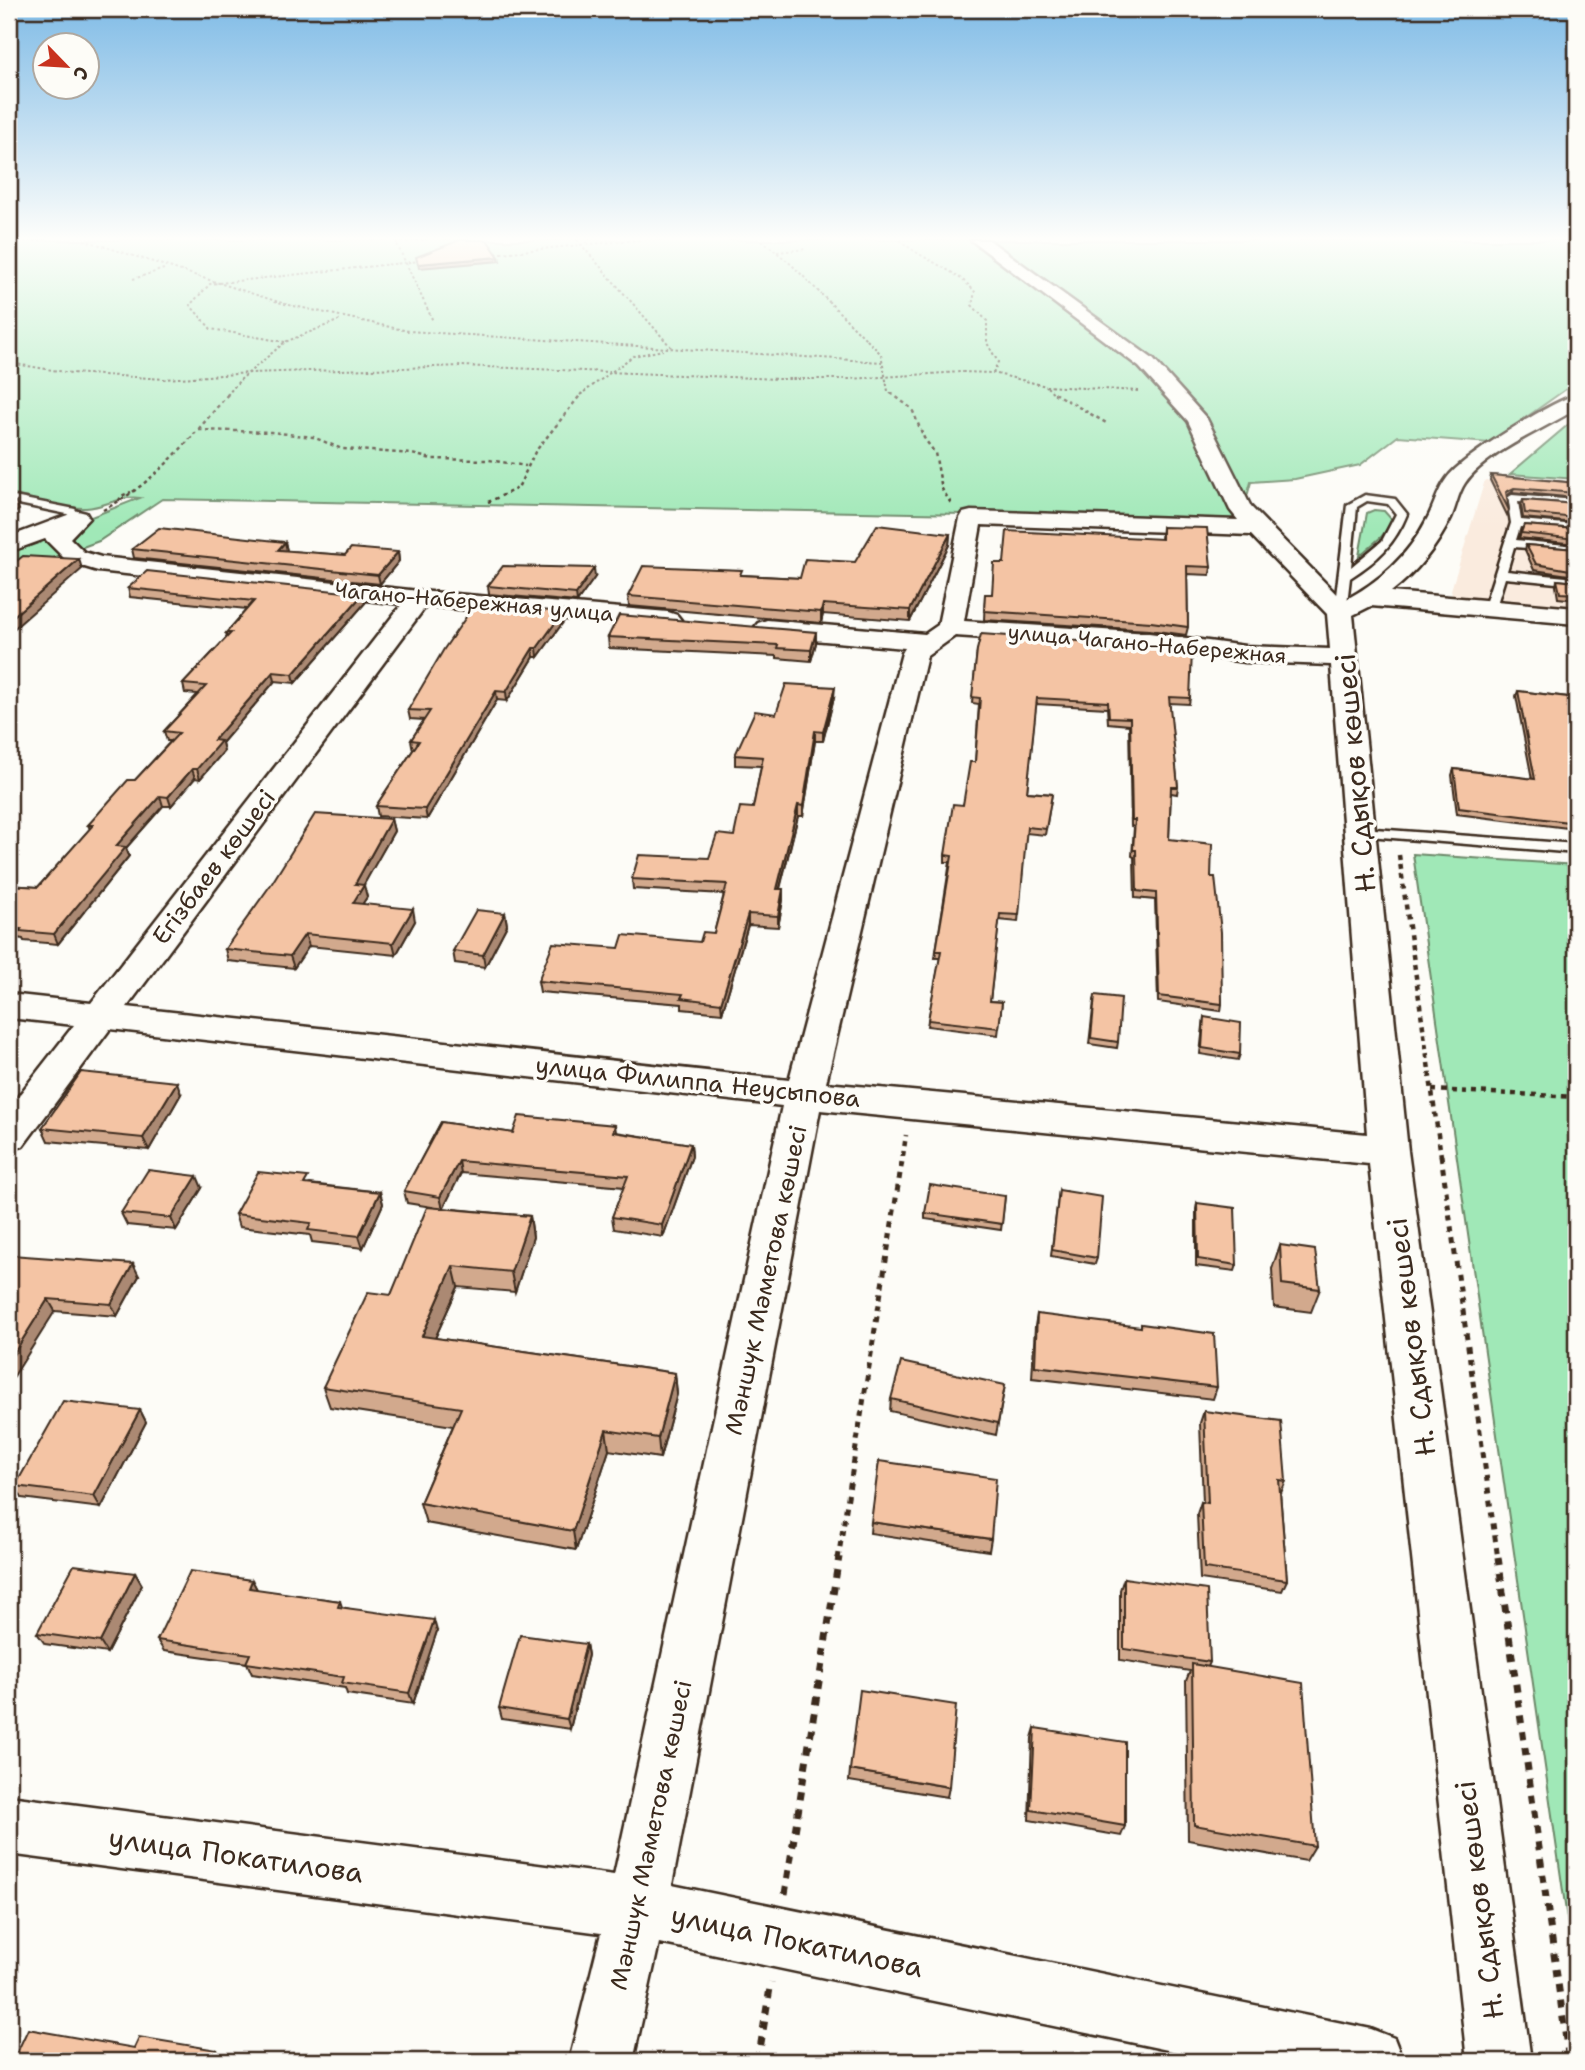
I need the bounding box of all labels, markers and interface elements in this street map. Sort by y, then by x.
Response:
north arrow [32,32,102,102]
text: С [67,62,95,84]
street label: Чагано-Набережная улица [334,576,614,628]
street label: улица Чагано-Набережная [1007,618,1287,670]
street label: Н. Сдықов көшесі [1326,652,1384,894]
street label: Егізбаев көшесі [145,783,283,951]
street label: улица Филиппа Неусыпова [534,1049,862,1115]
street label: Мәншүк Мәметова көшесі [718,1122,814,1438]
street label: Н. Сдықов көшесі [1378,1215,1444,1459]
street label: Мәншүк Мәметова көшесі [603,1677,699,1993]
street label: Н. Сдықов көшесі [1446,1778,1512,2022]
street label: улица Покатилова [106,1818,366,1892]
street label: улица Покатилова [668,1896,926,1986]

